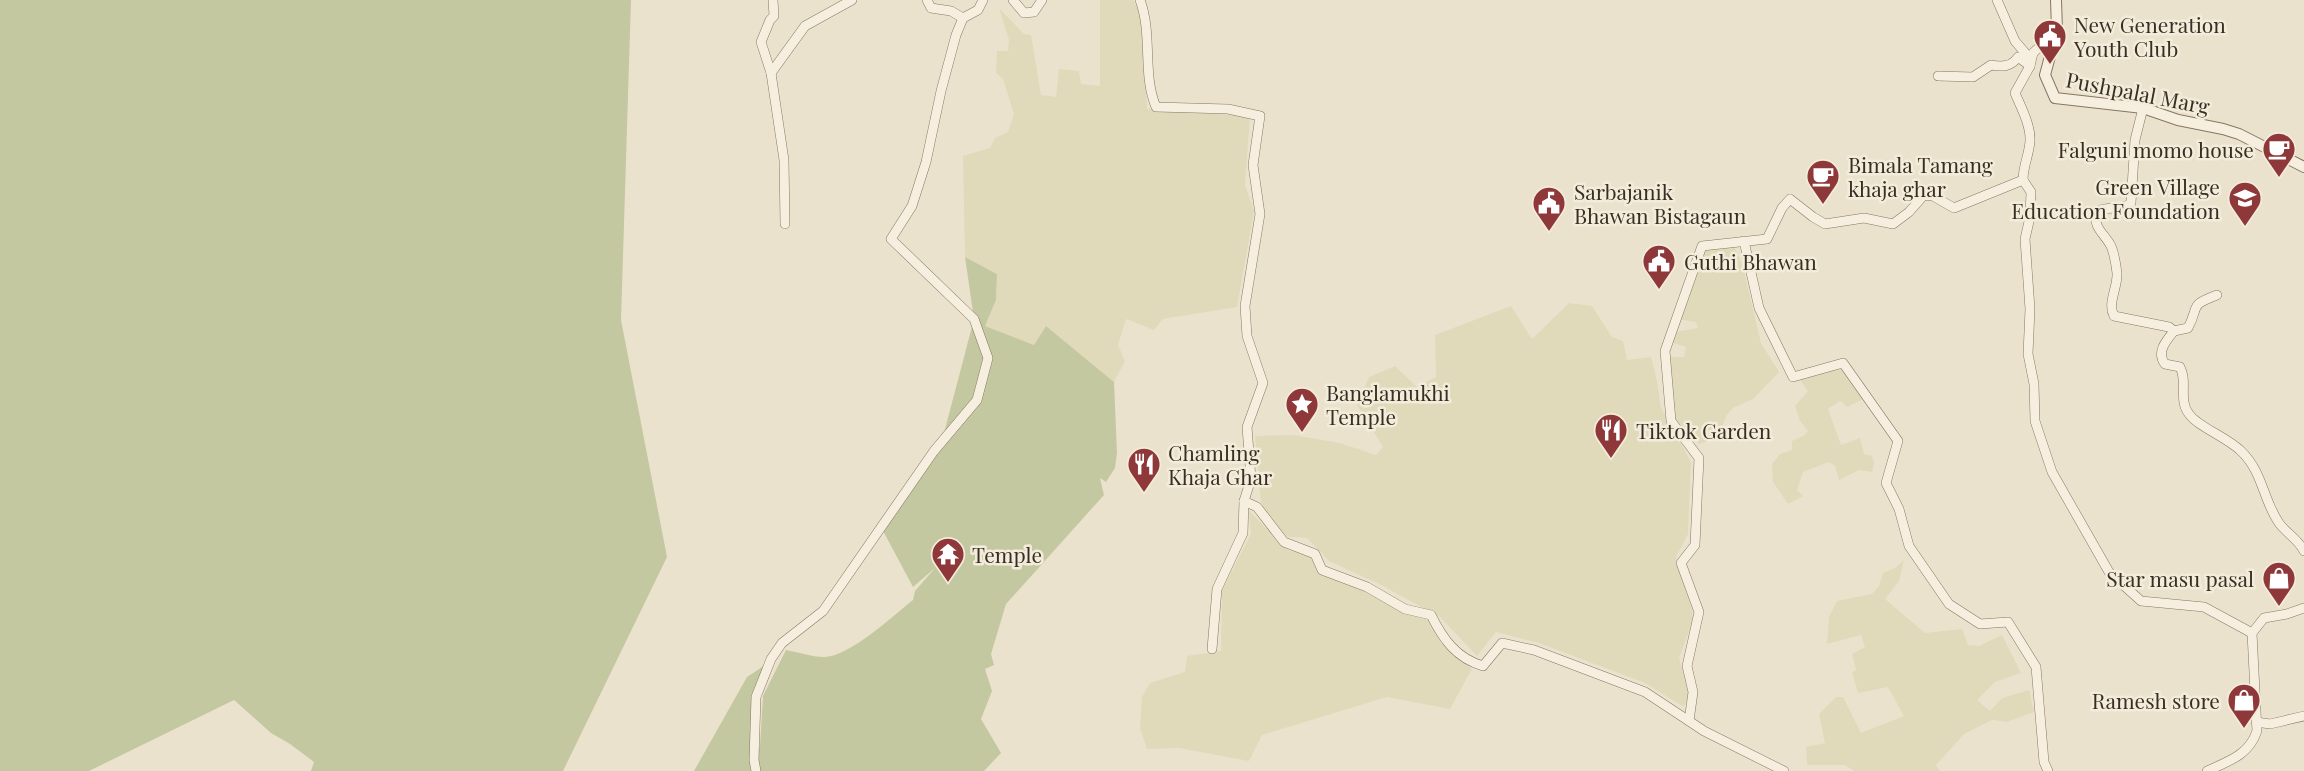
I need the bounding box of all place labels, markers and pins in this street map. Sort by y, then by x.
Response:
place label: New Generation Youth Club [2073,10,2226,62]
public building icon: New Generation Youth Club [2031,17,2069,66]
cafe icon: Falguni momo house [2260,130,2298,179]
place label: Falguni momo house [2058,135,2254,163]
place label: Bimala Tamang khaja ghar [1848,150,1993,202]
cafe icon: Bimala Tamang khaja ghar [1804,157,1842,206]
place label: Green Village Education Foundation [2011,172,2220,224]
place label: Sarbajanik Bhawan Bistagaun [1574,177,1747,229]
school or university icon: Green Village Education Foundation [2226,179,2264,228]
public building icon: Sarbajanik Bhawan Bistagaun [1530,184,1568,233]
public building icon: Guthi Bhawan [1640,242,1678,291]
place label: Guthi Bhawan [1684,247,1817,275]
place label: Banglamukhi Temple [1326,378,1450,430]
place icon: Banglamukhi Temple [1283,385,1321,434]
restaurant icon: Tiktok Garden [1592,411,1630,460]
place label: Tiktok Garden [1636,416,1772,444]
place label: Chamling Khaja Ghar [1168,438,1273,490]
restaurant icon: Chamling Khaja Ghar [1125,445,1163,494]
temple icon: Temple [929,535,967,584]
place label: Temple [972,540,1042,568]
shop icon: Star masu pasal [2260,559,2298,608]
place label: Star masu pasal [2106,564,2254,592]
shop icon: Ramesh store [2225,681,2263,730]
place label: Ramesh store [2092,686,2220,714]

